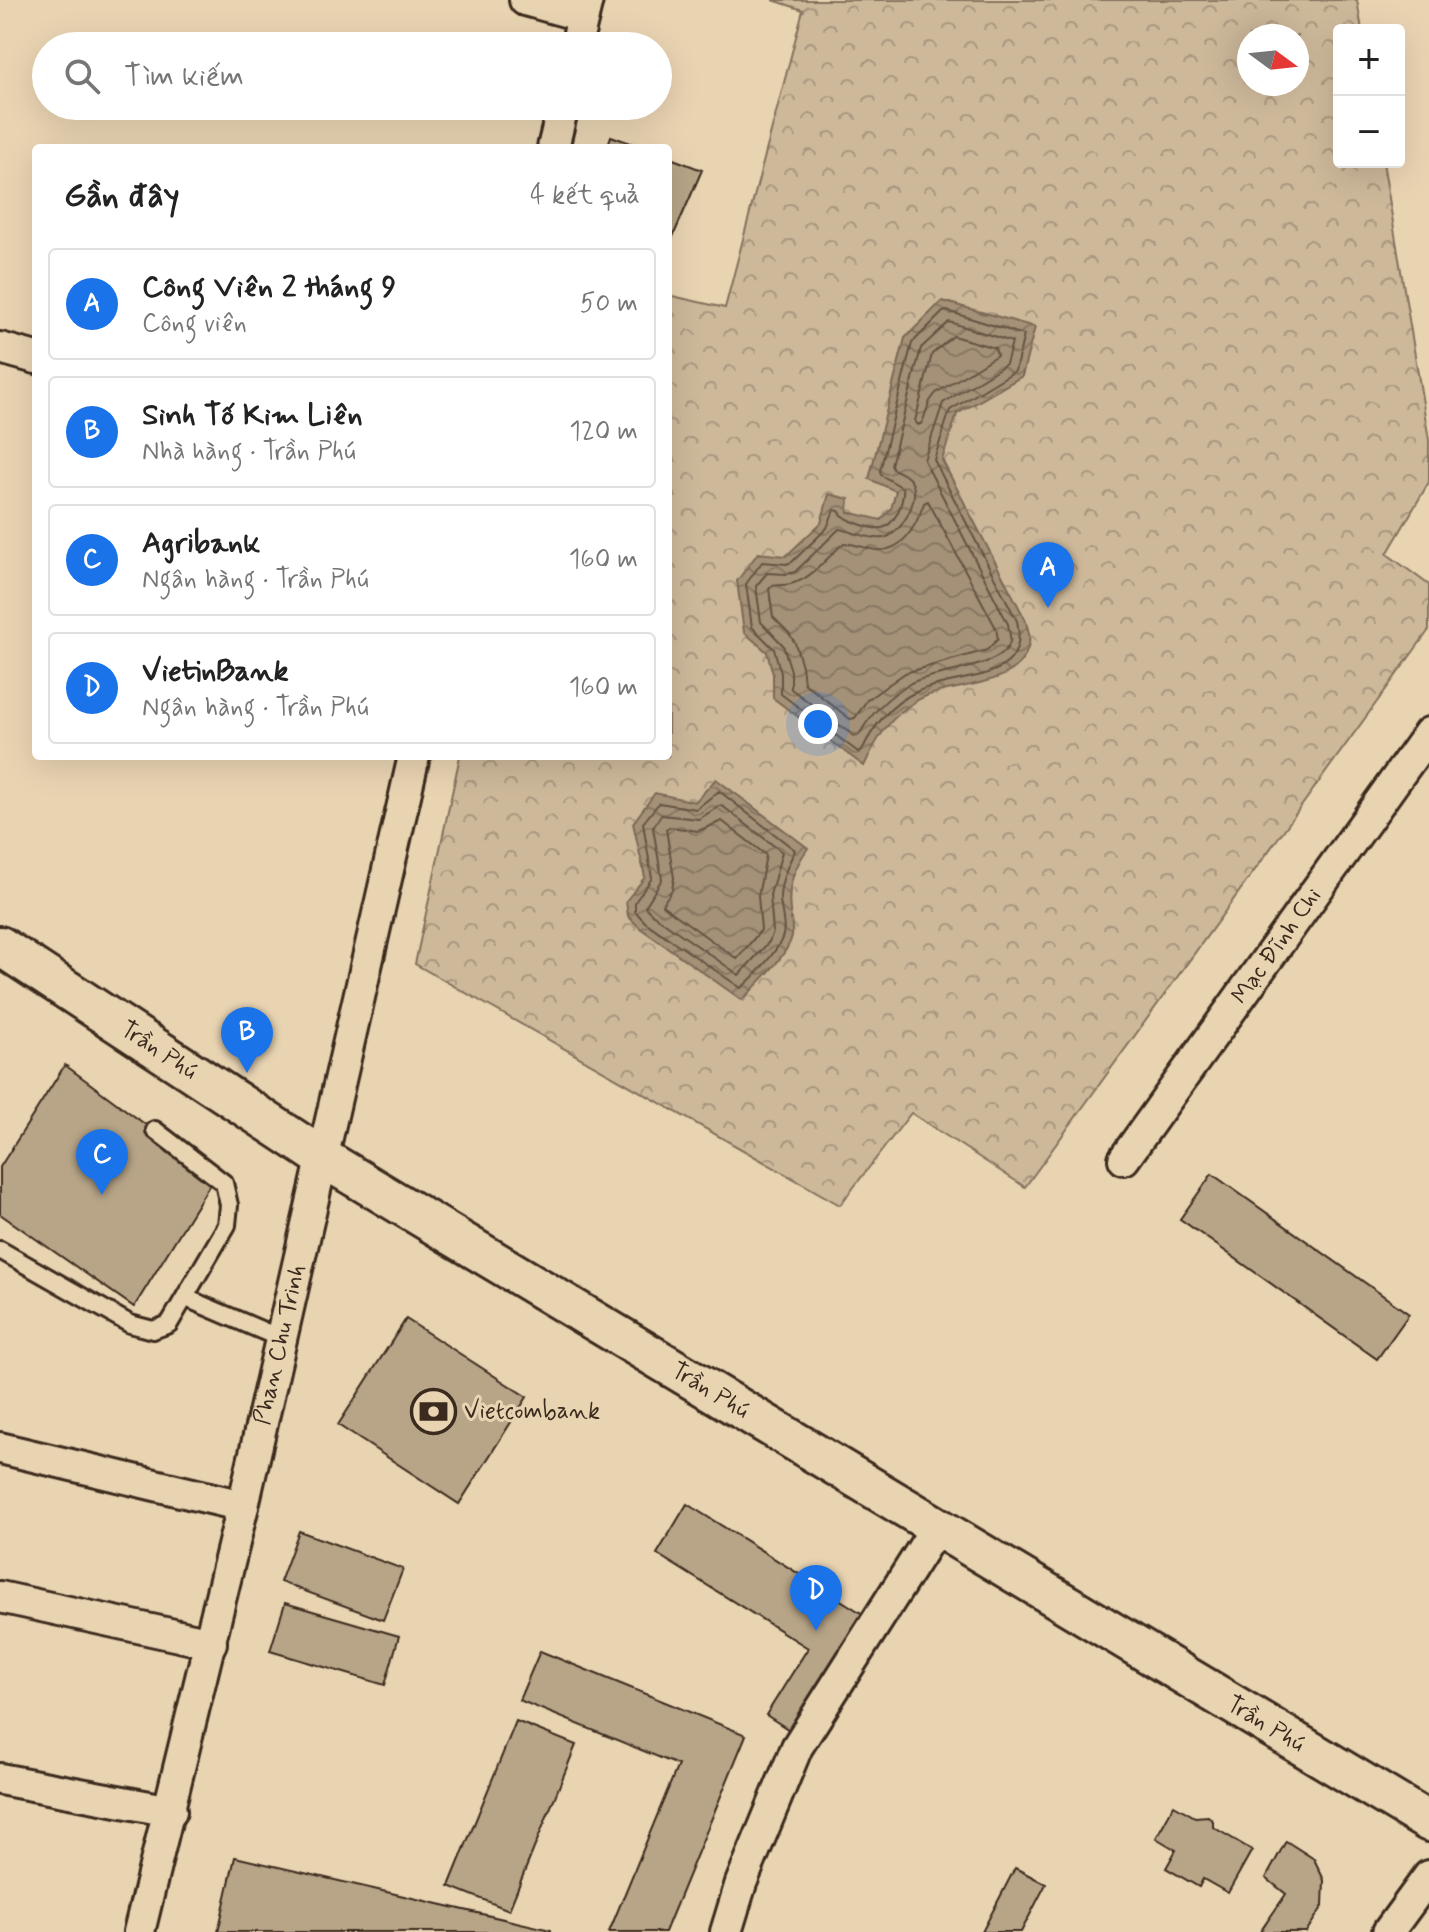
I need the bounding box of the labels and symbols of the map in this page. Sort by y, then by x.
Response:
north arrow [1237,24,1309,96]
pin: A [1022,542,1074,608]
your location [798,704,838,744]
street label: Mạc Đĩnh Chi [1224,882,1329,1010]
pin: B [221,1007,273,1073]
street label: Trần Phú [114,1014,203,1087]
pin: C [76,1129,128,1195]
street label: Phan Chu Trinh [246,1261,313,1428]
street label: Trần Phú [665,1355,755,1426]
bank icon: Vietcombank [409,1387,457,1435]
place label: Vietcombank [464,1396,600,1427]
pin: D [790,1565,842,1631]
street label: Trần Phú [1221,1689,1311,1760]

